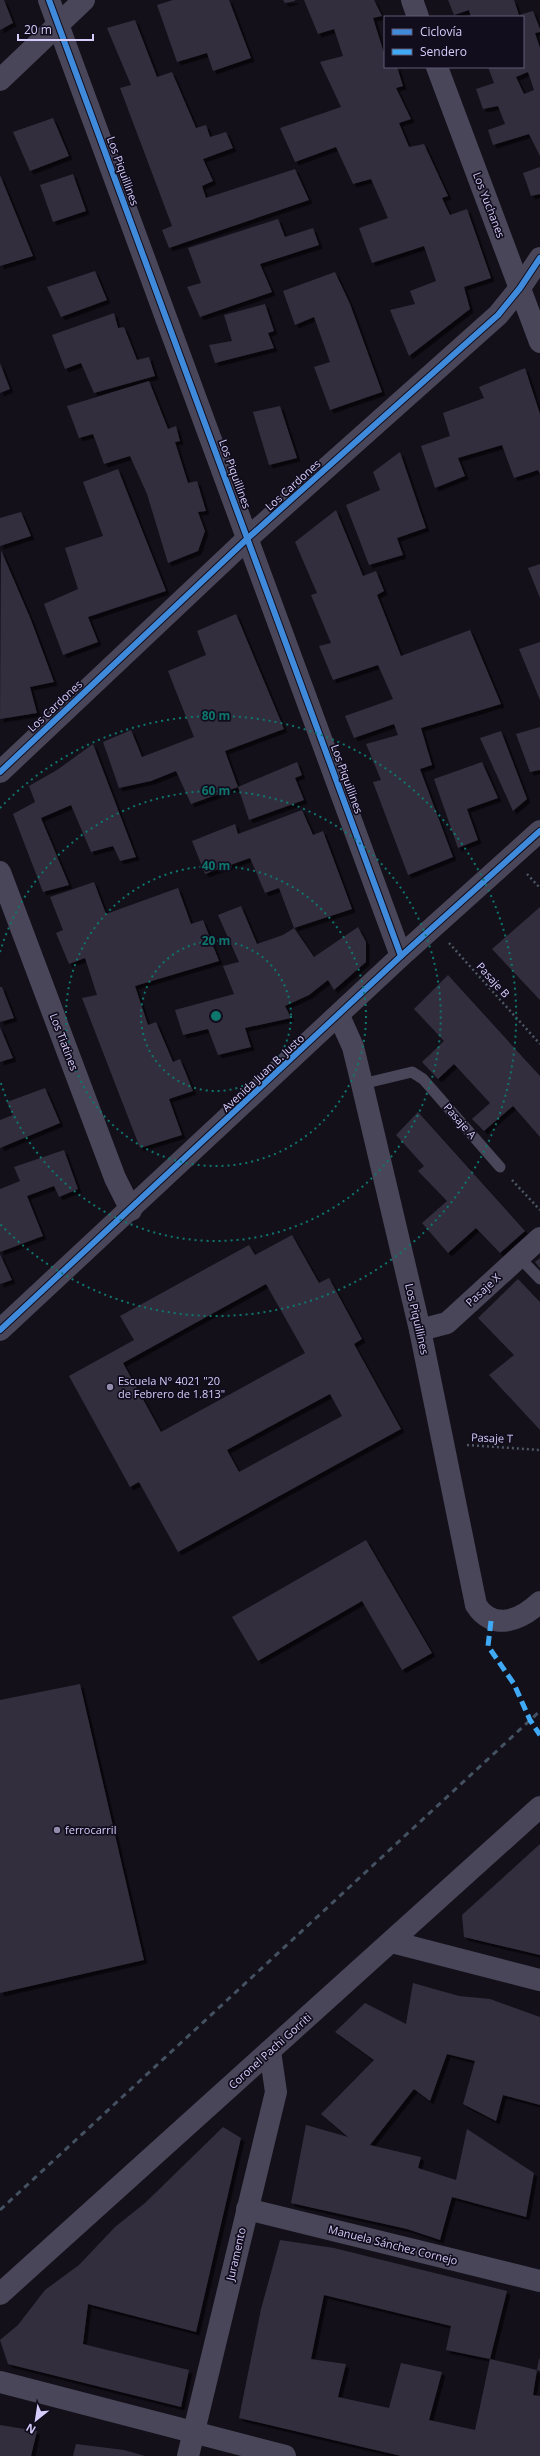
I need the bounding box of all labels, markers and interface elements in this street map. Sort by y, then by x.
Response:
scale bar [18,16,93,42]
legend [384,16,524,68]
text: 20 m [24,21,52,38]
text: Ciclovía [420,23,462,40]
text: Sendero [420,43,467,60]
street label: Los Piquillines [104,134,143,208]
street label: Los Yuchanes [470,170,509,240]
street label: Los Piquillines [216,437,255,511]
street label: Los Cardones [262,456,324,513]
street label: Los Cardones [24,676,85,735]
text: 80 m [202,707,230,724]
street label: Los Piquillines [328,742,367,816]
text: 60 m [202,782,230,799]
text: 40 m [202,857,230,874]
text: 20 m [202,932,230,949]
street label: Pasaje B [473,959,513,1001]
centre of rings [209,1009,223,1023]
street label: Los Tiatines [47,1011,82,1073]
street label: Avenida Juan B. Justo [218,1030,307,1115]
street label: Pasaje A [441,1100,480,1142]
street label: Pasaje X [462,1269,504,1310]
street label: Los Piquillines [402,1282,433,1356]
place label: Escuela N° 4021 "20 de Febrero de 1.813" [118,1373,225,1401]
marker: Escuela N° 4021 "20 de Febrero de 1.813" [105,1382,115,1392]
street label: Pasaje T [471,1429,513,1446]
place label: ferrocarril [65,1822,116,1837]
marker: ferrocarril [52,1825,62,1835]
street label: Coronel Pachi Gorriti [225,2009,314,2092]
street label: Manuela Sánchez Cornejo [327,2221,460,2268]
street label: Juramento [222,2226,249,2283]
north arrow [16,2400,56,2440]
text: N [23,2420,38,2438]

